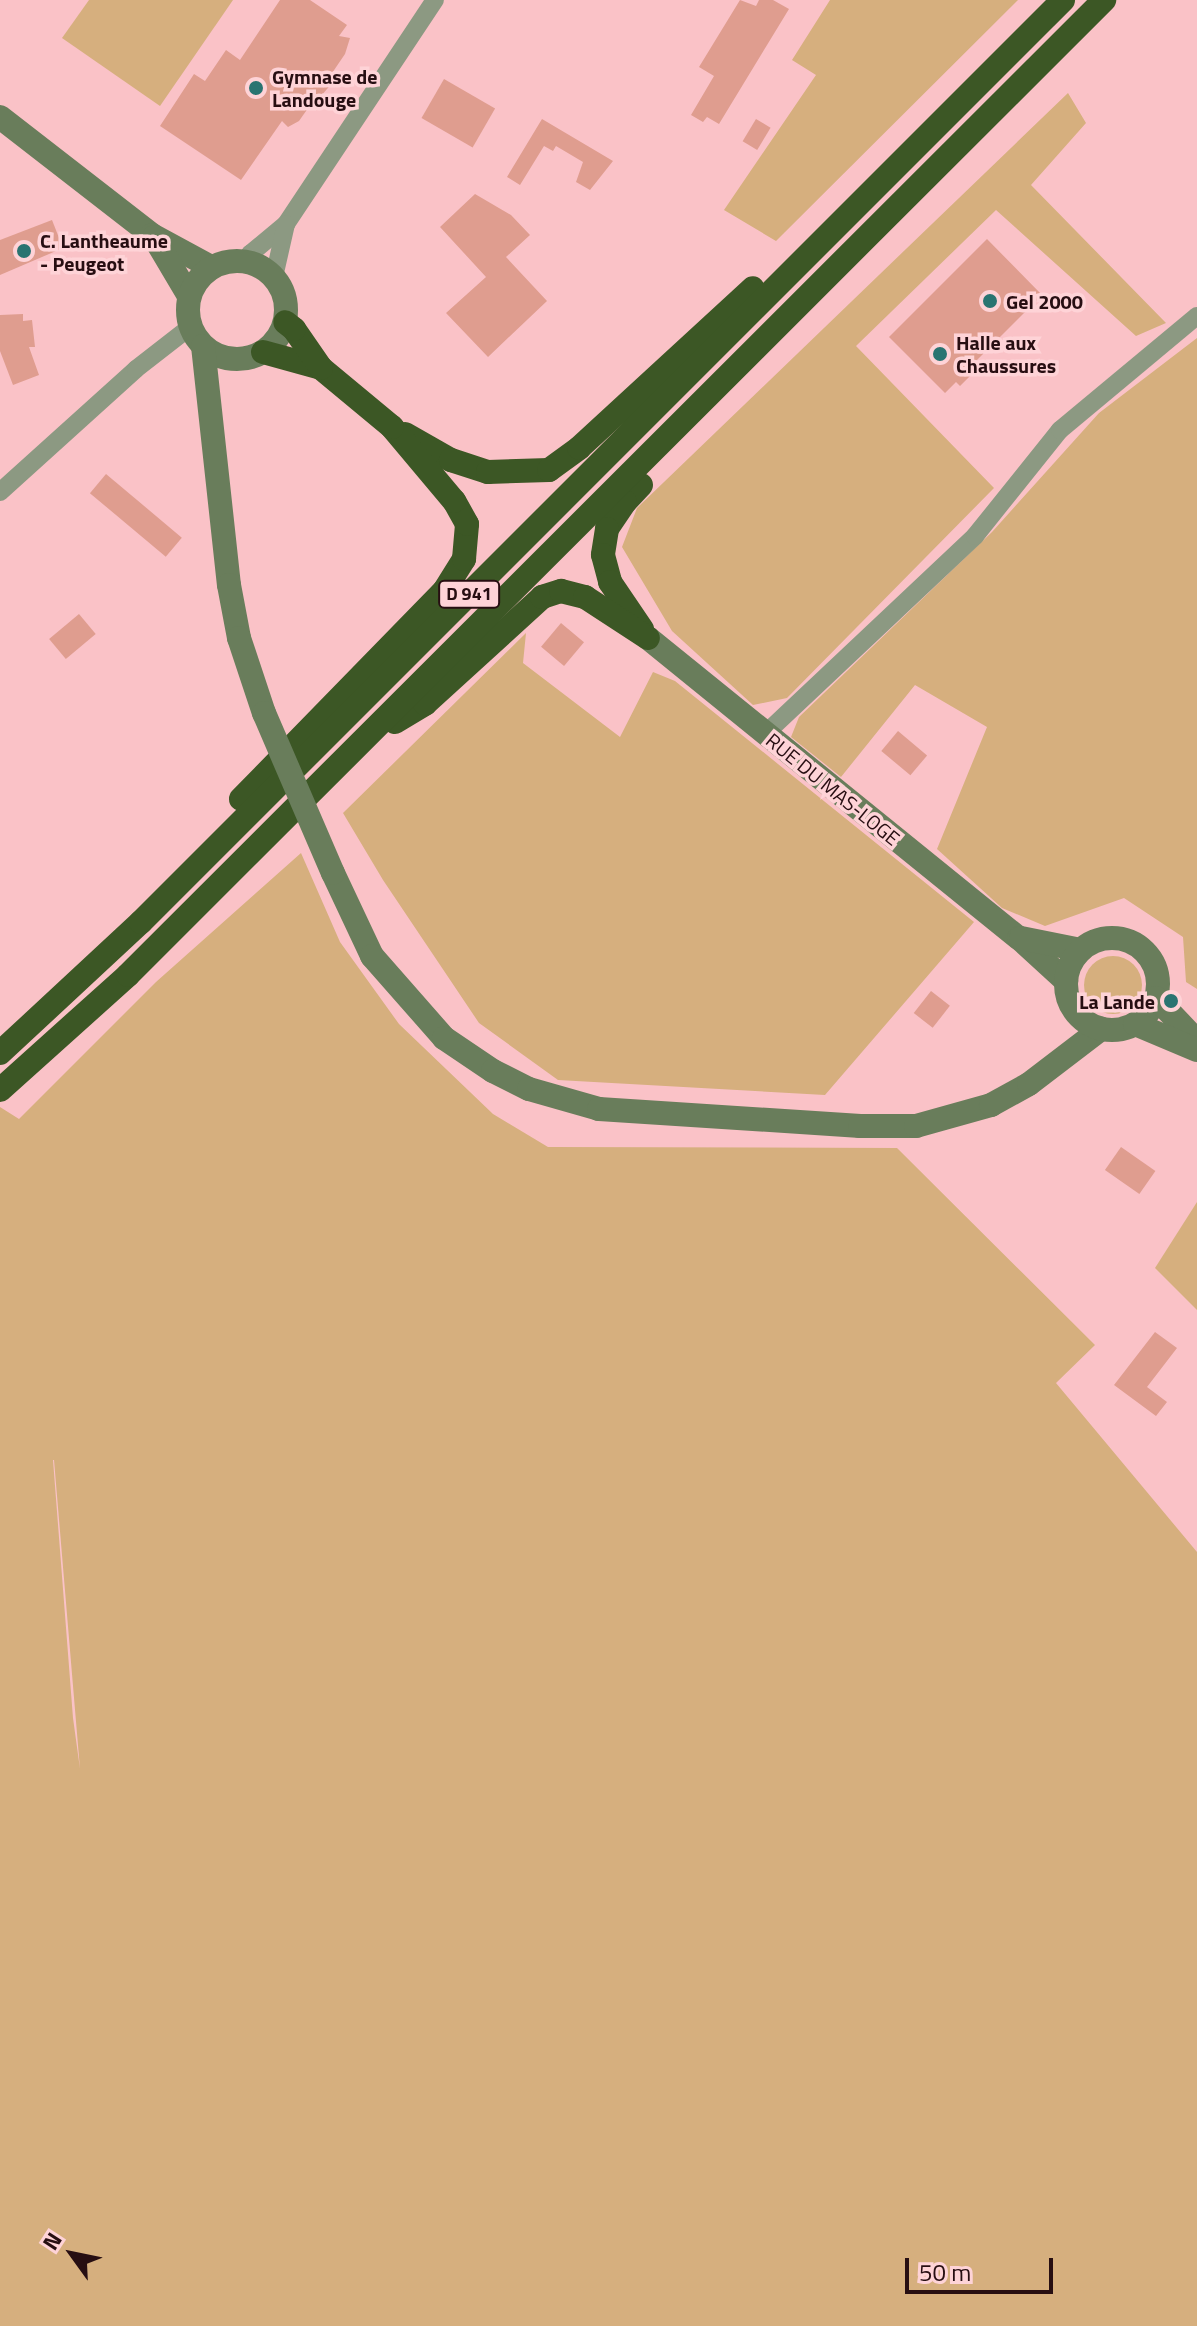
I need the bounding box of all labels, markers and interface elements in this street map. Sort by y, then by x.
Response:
place label: Gymnase de Landouge [272,64,377,111]
marker: Gymnase de Landouge [247,79,265,97]
place label: C. Lantheaume - Peugeot [40,228,168,275]
marker: C. Lantheaume - Peugeot [15,242,33,260]
place label: Gel 2000 [1006,289,1083,313]
marker: Gel 2000 [981,292,999,310]
place label: Halle aux Chaussures [956,330,1056,377]
marker: Halle aux Chaussures [931,345,949,363]
road number: D 941 [437,580,501,608]
street label: RUE DU MAS-LOGE [761,728,905,850]
place label: La Lande [1079,989,1155,1013]
marker: La Lande [1162,992,1180,1010]
north arrow [32,2214,112,2294]
text: N [33,2225,70,2257]
scale bar [909,2242,1057,2292]
text: 50 m [919,2254,971,2290]

